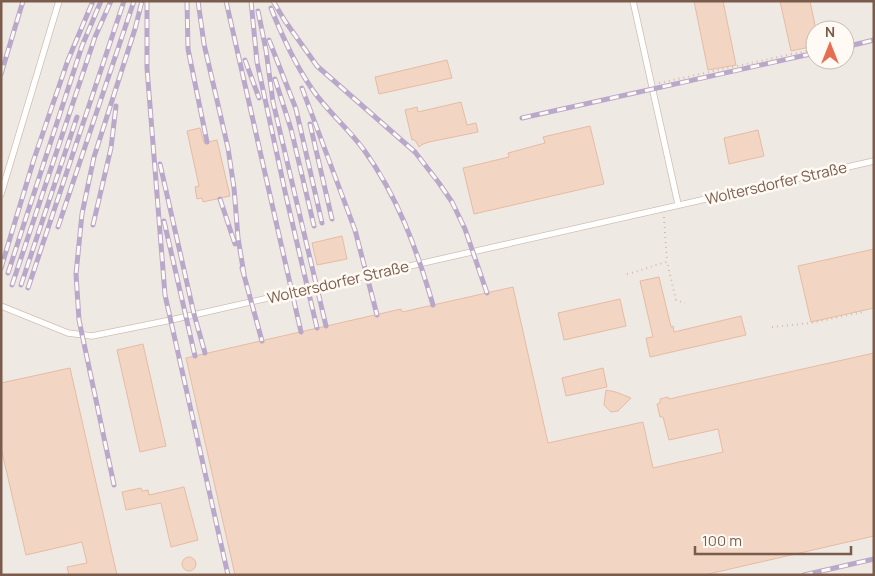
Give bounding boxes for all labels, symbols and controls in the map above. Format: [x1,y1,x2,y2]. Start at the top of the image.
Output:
north arrow [805,20,855,70]
text: N [825,22,835,41]
street label: Woltersdorfer Straße [703,156,849,210]
street label: Woltersdorfer Straße [265,255,411,309]
scale bar [695,524,851,556]
text: 100 m [702,530,742,551]

